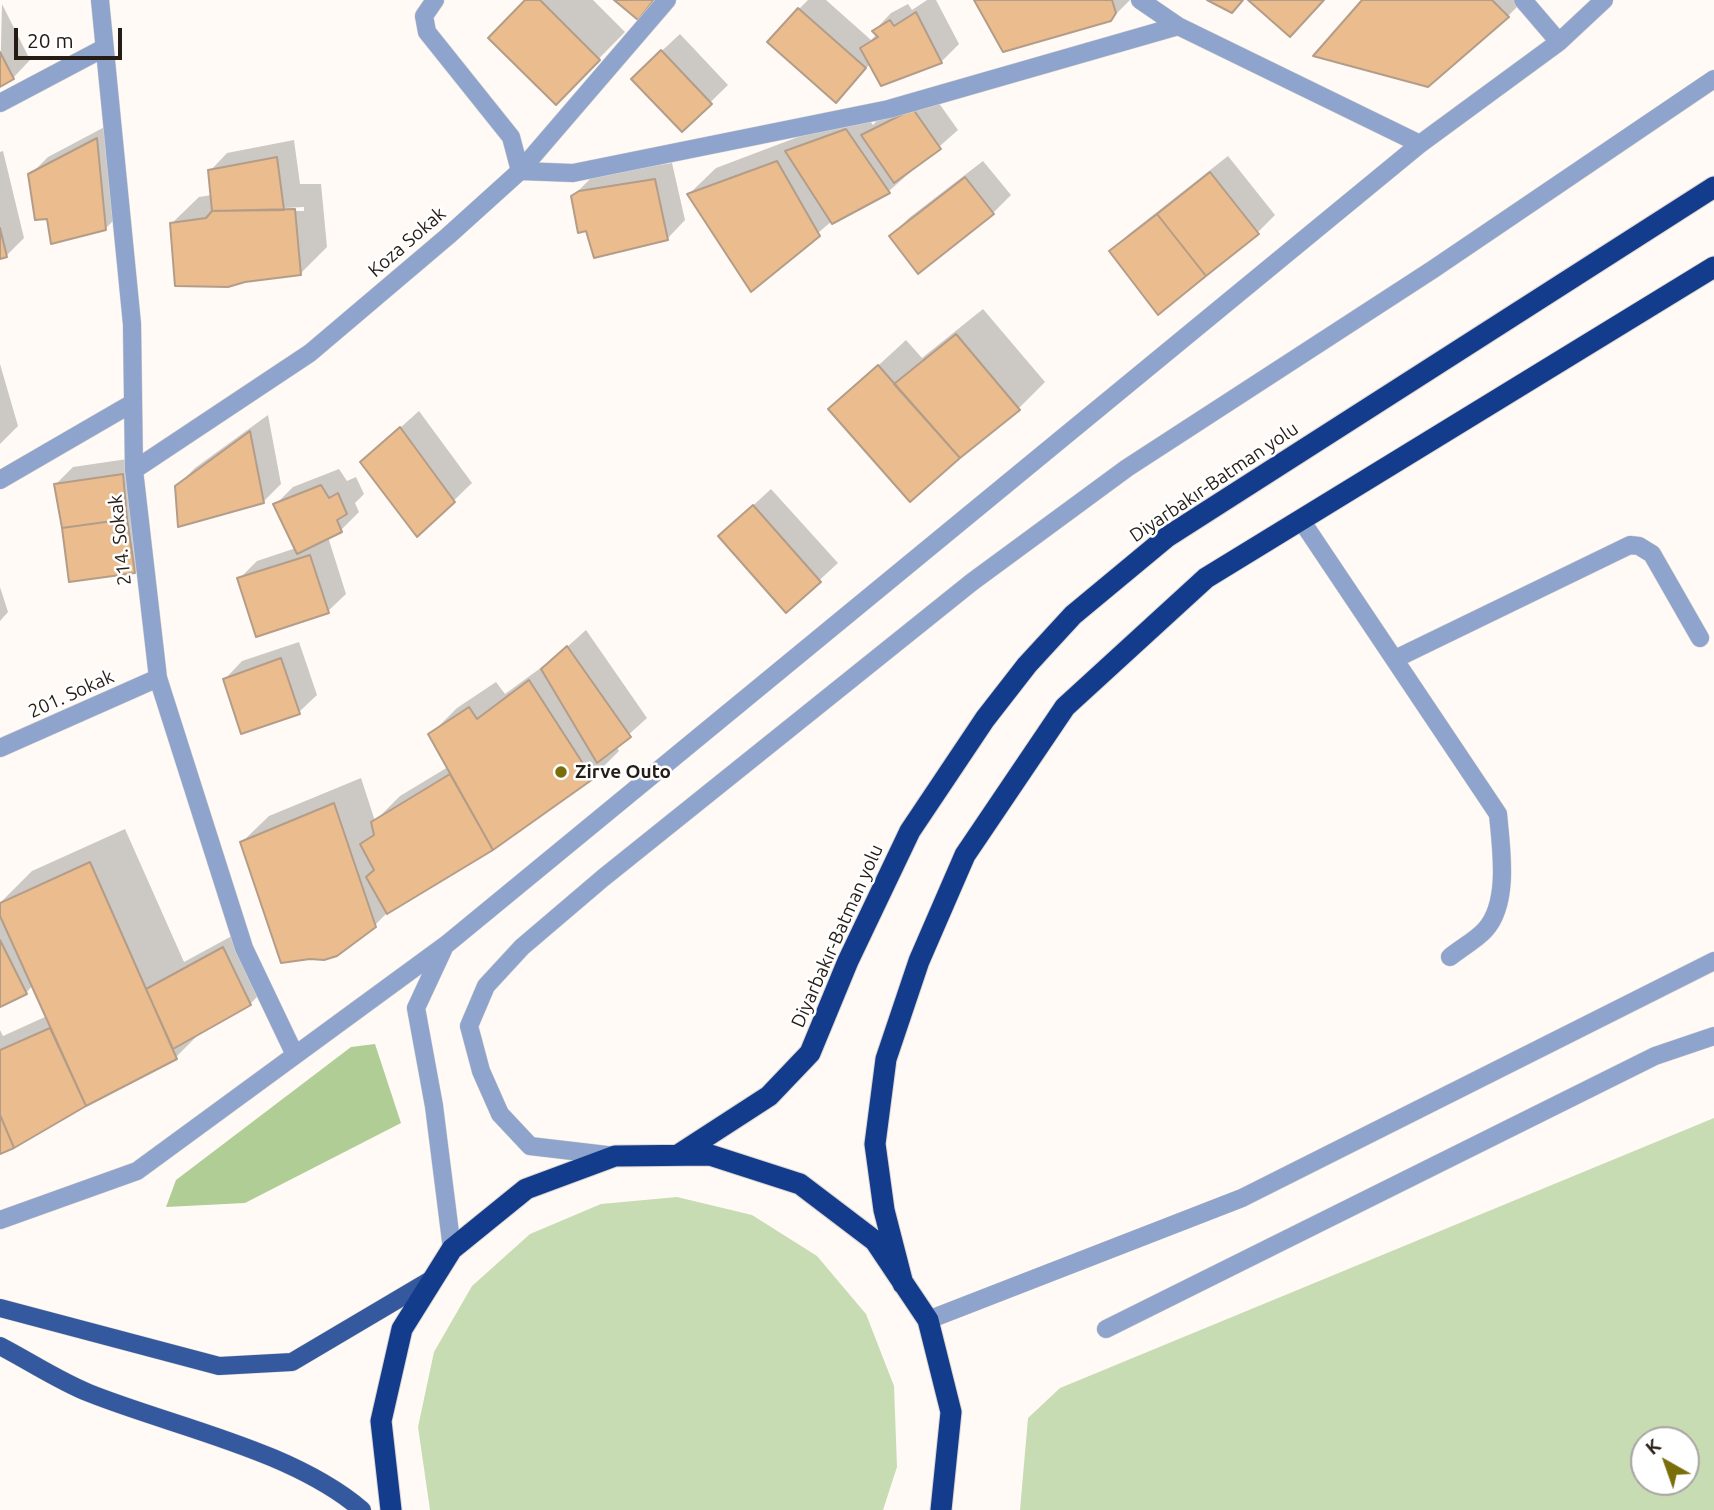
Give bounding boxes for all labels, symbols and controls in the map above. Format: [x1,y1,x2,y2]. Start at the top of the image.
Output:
scale bar [18,14,126,58]
text: 20 m [27,28,74,52]
street label: Koza Sokak [364,202,450,282]
street label: Diyarbakır-Batman yolu [1125,417,1303,547]
street label: 214. Sokak [104,493,136,587]
street label: 201. Sokak [25,665,117,723]
place label: Zirve Outo [575,761,671,783]
marker: Zirve Outo [553,764,569,780]
street label: Diyarbakır-Batman yolu [786,841,888,1031]
north arrow [1630,1426,1700,1496]
text: K [1641,1434,1665,1459]

